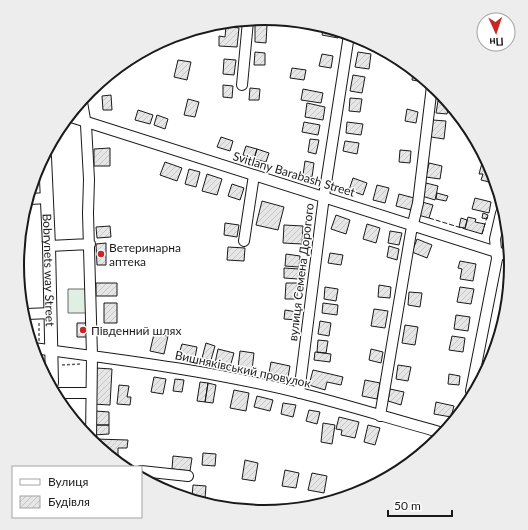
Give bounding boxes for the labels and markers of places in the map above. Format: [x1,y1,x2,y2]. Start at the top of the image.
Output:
place label: Ветеринарна аптека [109,240,181,269]
marker: Ветеринарна аптека [96,249,106,259]
place label: Південний шлях [91,323,181,338]
marker: Південний шлях [78,325,88,335]

